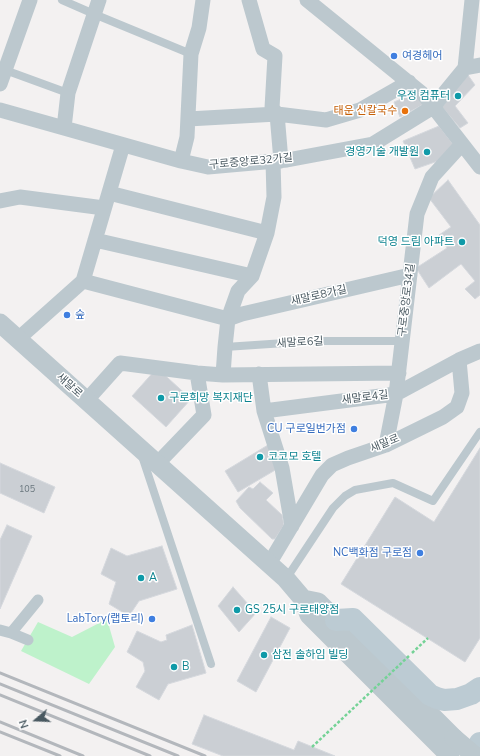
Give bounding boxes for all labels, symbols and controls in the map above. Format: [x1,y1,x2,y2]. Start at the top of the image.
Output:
place label: 여경헤어 [402,49,442,63]
marker: 여경헤어 [389,51,399,61]
place label: 우정 컴퓨터 [397,89,450,103]
marker: 우정 컴퓨터 [453,91,463,101]
place label: 태운 신칼국수 [333,104,397,118]
marker: 태운 신칼국수 [400,106,410,116]
place label: 경영기술 개발원 [345,145,419,159]
marker: 경영기술 개발원 [422,147,432,157]
street label: 구로중앙로32가길 [209,152,293,172]
place label: 덕영 드림 아파트 [378,235,454,249]
marker: 덕영 드림 아파트 [457,237,467,247]
street label: 구로중앙로34길 [396,263,418,337]
street label: 새말로8가길 [290,283,348,309]
place label: 숲 [75,308,85,322]
marker: 숲 [62,310,72,320]
street label: 새말로6길 [276,335,324,351]
street label: 새말로 [53,371,85,401]
street label: 새말로4길 [341,389,389,407]
place label: 구로희망 복지재단 [169,391,253,405]
marker: 구로희망 복지재단 [156,393,166,403]
place label: CU 구로일번가점 [267,422,346,436]
marker: CU 구로일번가점 [349,424,359,434]
street label: 새말로 [368,432,402,456]
place label: 코코모 호텔 [268,450,321,464]
marker: 코코모 호텔 [255,452,265,462]
house number: 105 [19,485,35,495]
place label: NC백화점 구로점 [333,546,412,560]
marker: NC백화점 구로점 [415,548,425,558]
place label: A [149,571,157,585]
marker: A [136,573,146,583]
place label: GS 25시 구로태양점 [245,603,339,617]
marker: GS 25시 구로태양점 [232,605,242,615]
place label: LabTory(랩토리) [67,612,144,626]
marker: LabTory(랩토리) [147,614,157,624]
place label: 삼전 솔하임 빌딩 [272,648,348,662]
marker: 삼전 솔하임 빌딩 [259,650,269,660]
place label: B [182,660,189,674]
marker: B [169,662,179,672]
north arrow [16,700,56,740]
text: N [16,718,33,730]

